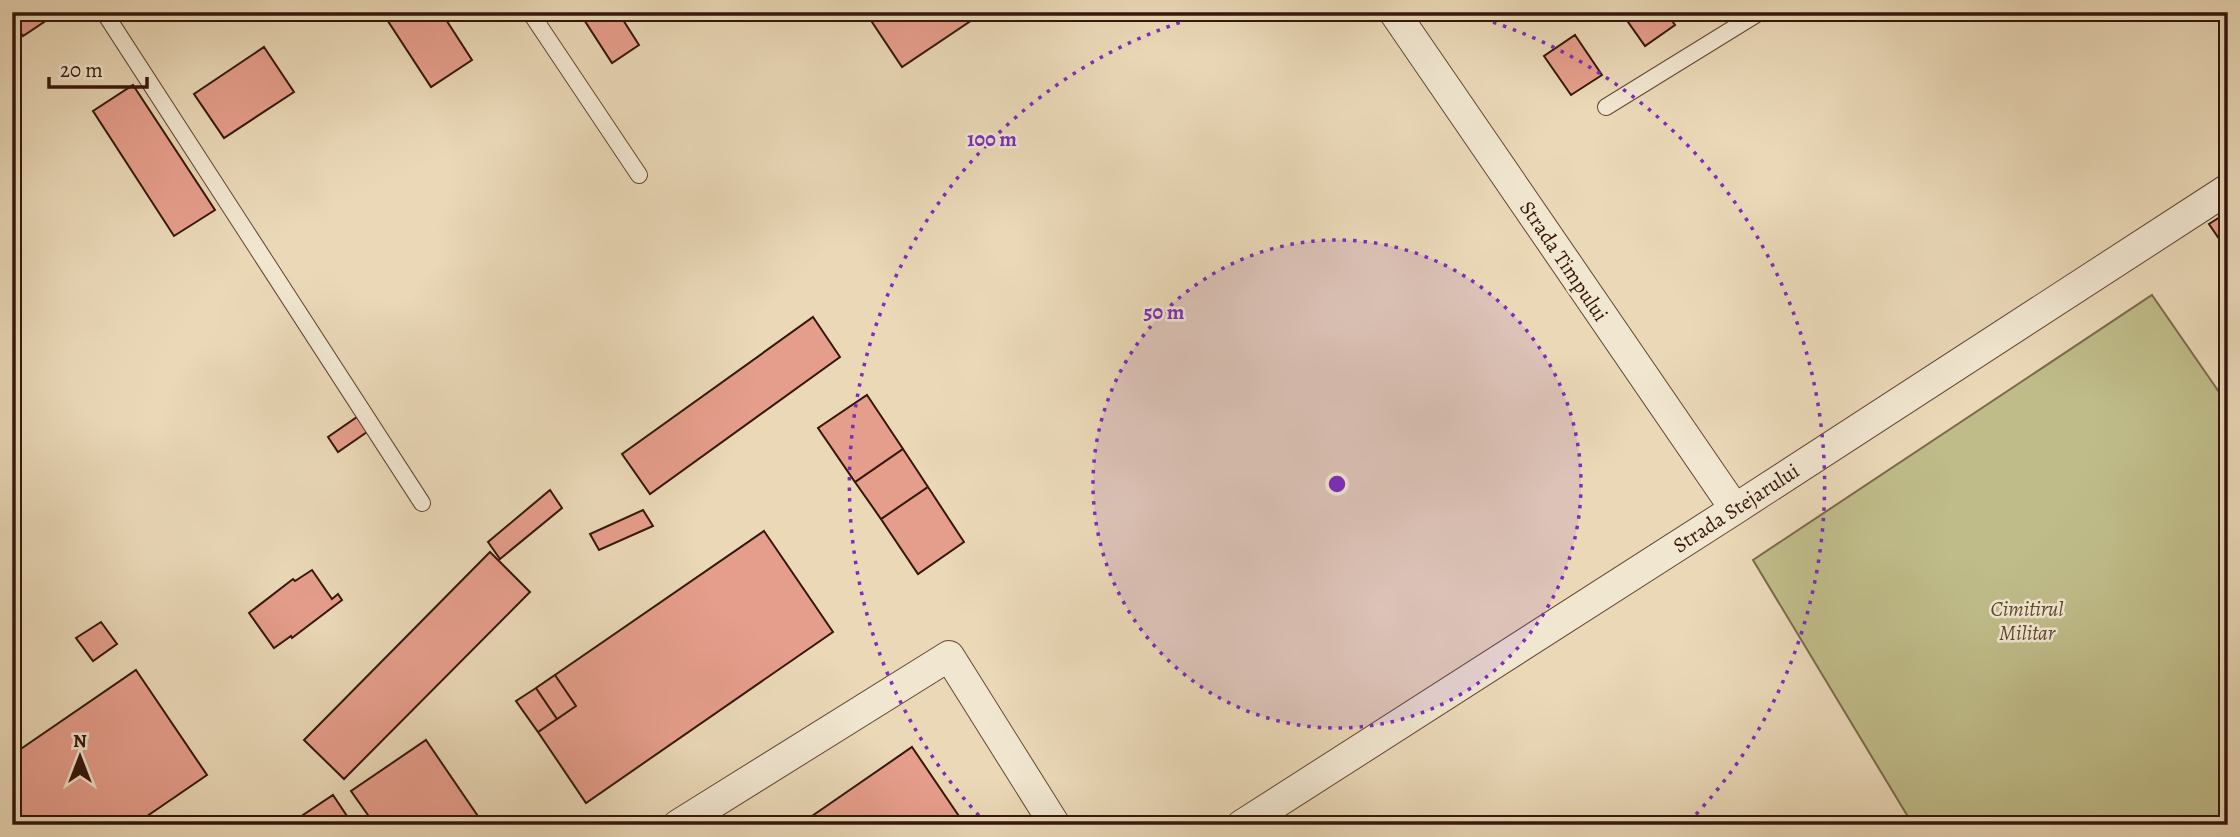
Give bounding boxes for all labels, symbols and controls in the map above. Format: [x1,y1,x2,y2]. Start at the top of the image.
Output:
scale bar [49,46,147,90]
text: 20 m [60,56,103,84]
text: 100 m [967,125,1017,153]
street label: Strada Timpului [1513,195,1615,327]
text: 50 m [1144,298,1185,326]
street label: Strada Stejarului [1667,457,1805,559]
centre of rings [1325,472,1349,496]
park label: Cimitirul Militar [1990,595,2064,647]
north arrow [46,722,116,792]
text: N [73,728,87,754]

